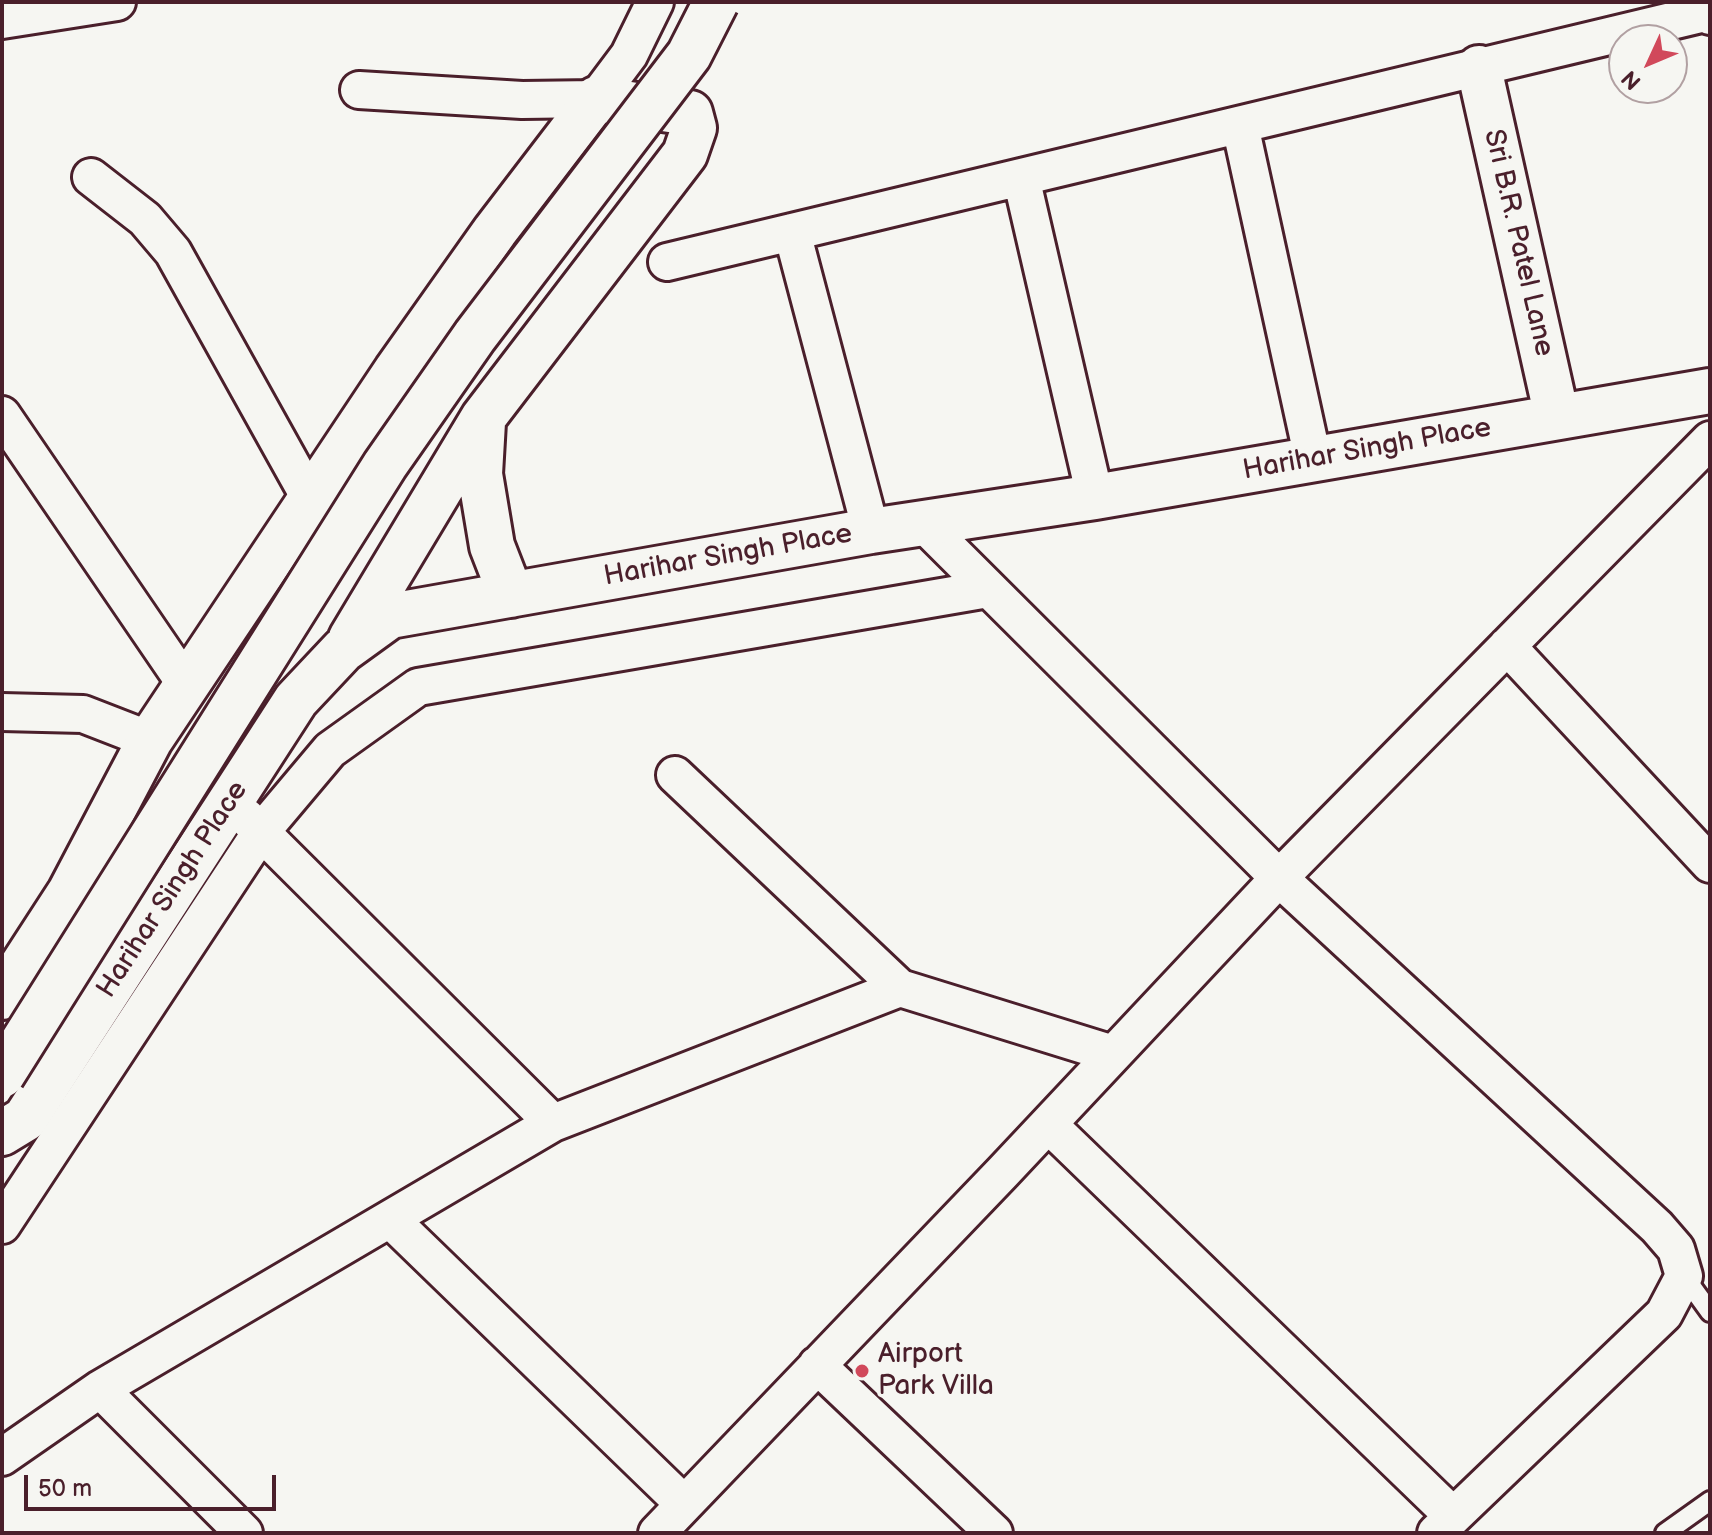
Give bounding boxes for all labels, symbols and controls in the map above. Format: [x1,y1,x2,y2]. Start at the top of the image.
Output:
north arrow [1608,24,1688,104]
text: N [1616,64,1647,95]
street label: Sri B.R. Patel Lane [1476,126,1560,360]
street label: Harihar Singh Place [1240,412,1494,488]
street label: Harihar Singh Place [601,518,855,594]
street label: Harihar Singh Place [90,775,256,1005]
place label: Airport Park Villa [878,1338,994,1404]
marker: Airport Park Villa [853,1362,871,1380]
scale bar [28,1459,280,1509]
text: 50 m [38,1474,92,1503]

